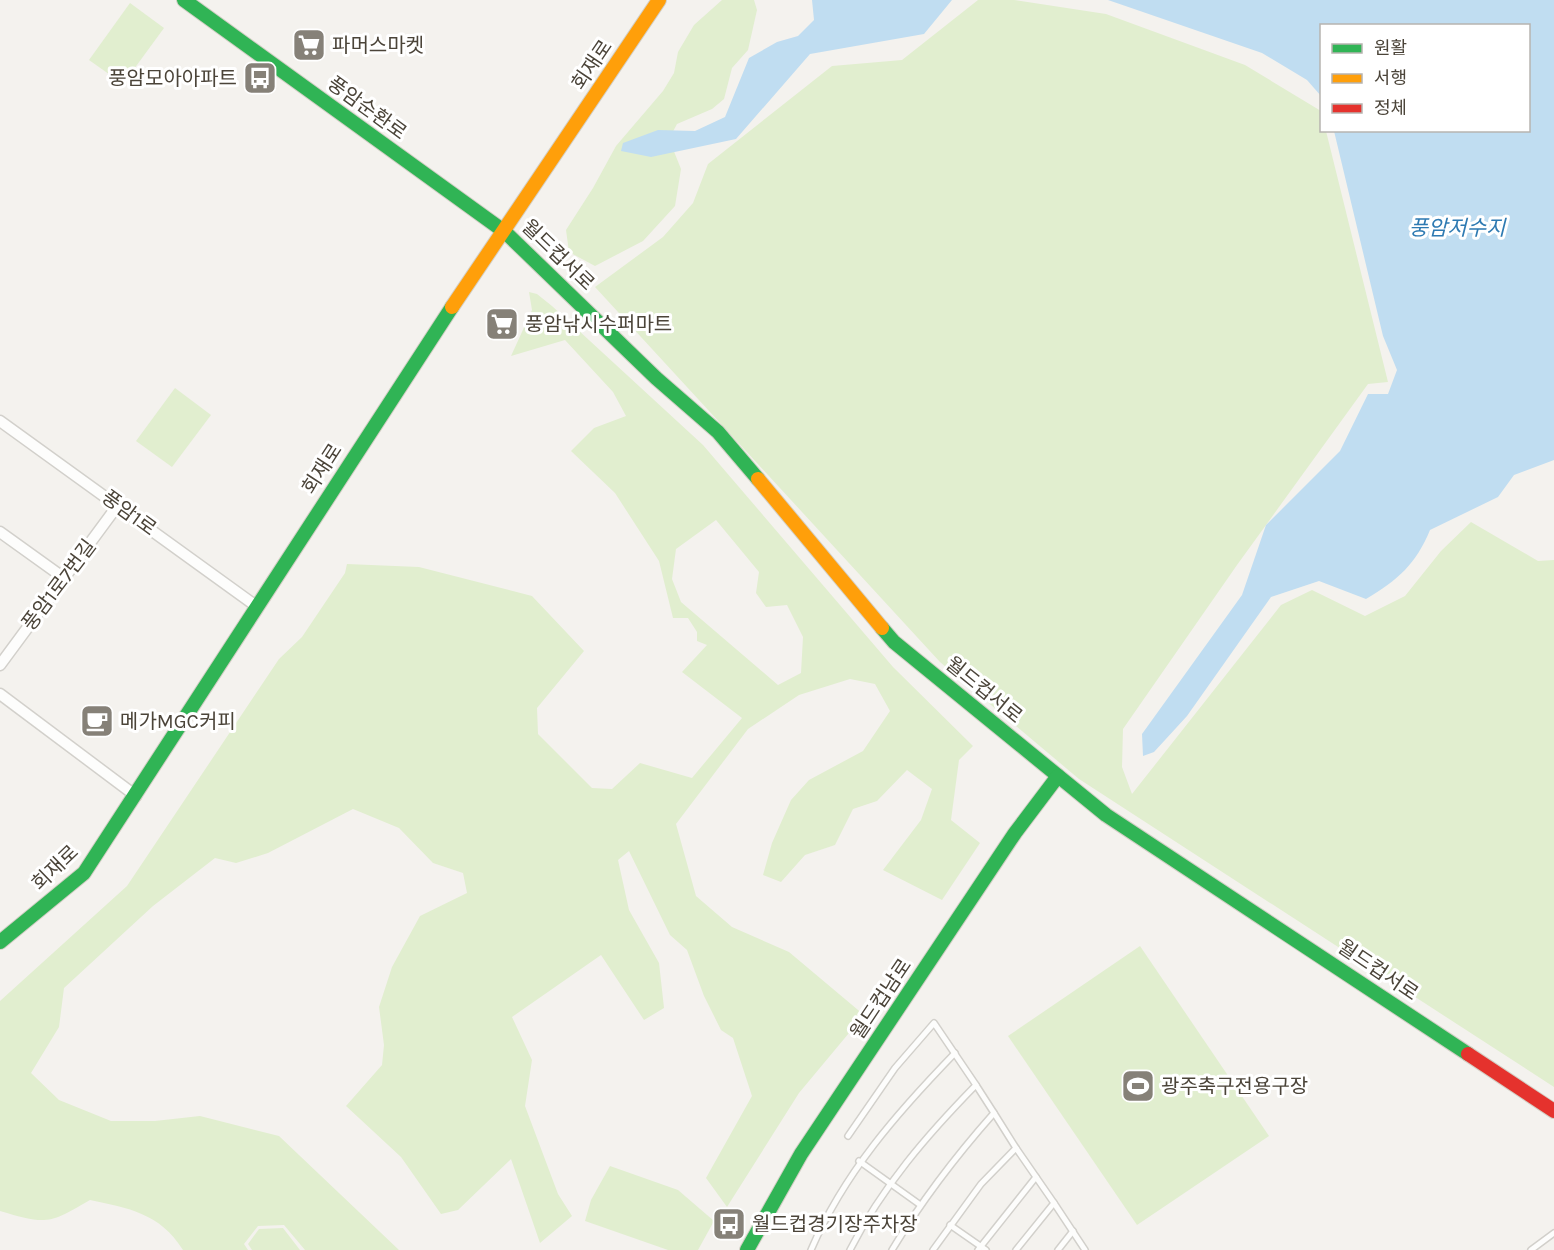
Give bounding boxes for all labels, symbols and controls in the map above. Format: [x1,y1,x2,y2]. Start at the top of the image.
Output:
legend [1320,24,1530,132]
supermarket icon: 파머스마켓 [291,27,327,63]
place label: 파머스마켓 [332,34,424,57]
street label: 회재로 [567,36,617,94]
text: 원활 [1374,37,1407,59]
bus stop icon: 풍암모아아파트 [242,60,278,96]
place label: 풍암모아아파트 [108,67,237,90]
text: 서행 [1374,67,1407,89]
street label: 풍암순환로 [323,72,411,144]
text: 정체 [1374,97,1407,119]
street label: 월드컵서로 [517,215,599,295]
water label: 풍암저수지 [1409,216,1507,240]
supermarket icon: 풍암낚시수퍼마트 [484,306,520,342]
place label: 풍암낚시수퍼마트 [525,313,672,336]
street label: 회재로 [297,440,347,498]
street label: 풍암1로 [97,486,161,540]
street label: 풍암1로7번길 [17,535,101,635]
street label: 월드컵서로 [941,652,1027,728]
cafe icon: 메가MGC커피 [79,703,115,739]
place label: 메가MGC커피 [120,710,236,733]
street label: 회재로 [27,841,83,895]
street label: 월드컵서로 [1333,935,1423,1005]
street label: 월드컵남로 [846,954,916,1044]
sports icon: 광주축구전용구장 [1120,1068,1156,1104]
place label: 광주축구전용구장 [1161,1075,1308,1098]
bus stop icon: 월드컵경기장주차장 [711,1206,747,1242]
place label: 월드컵경기장주차장 [752,1213,918,1236]

